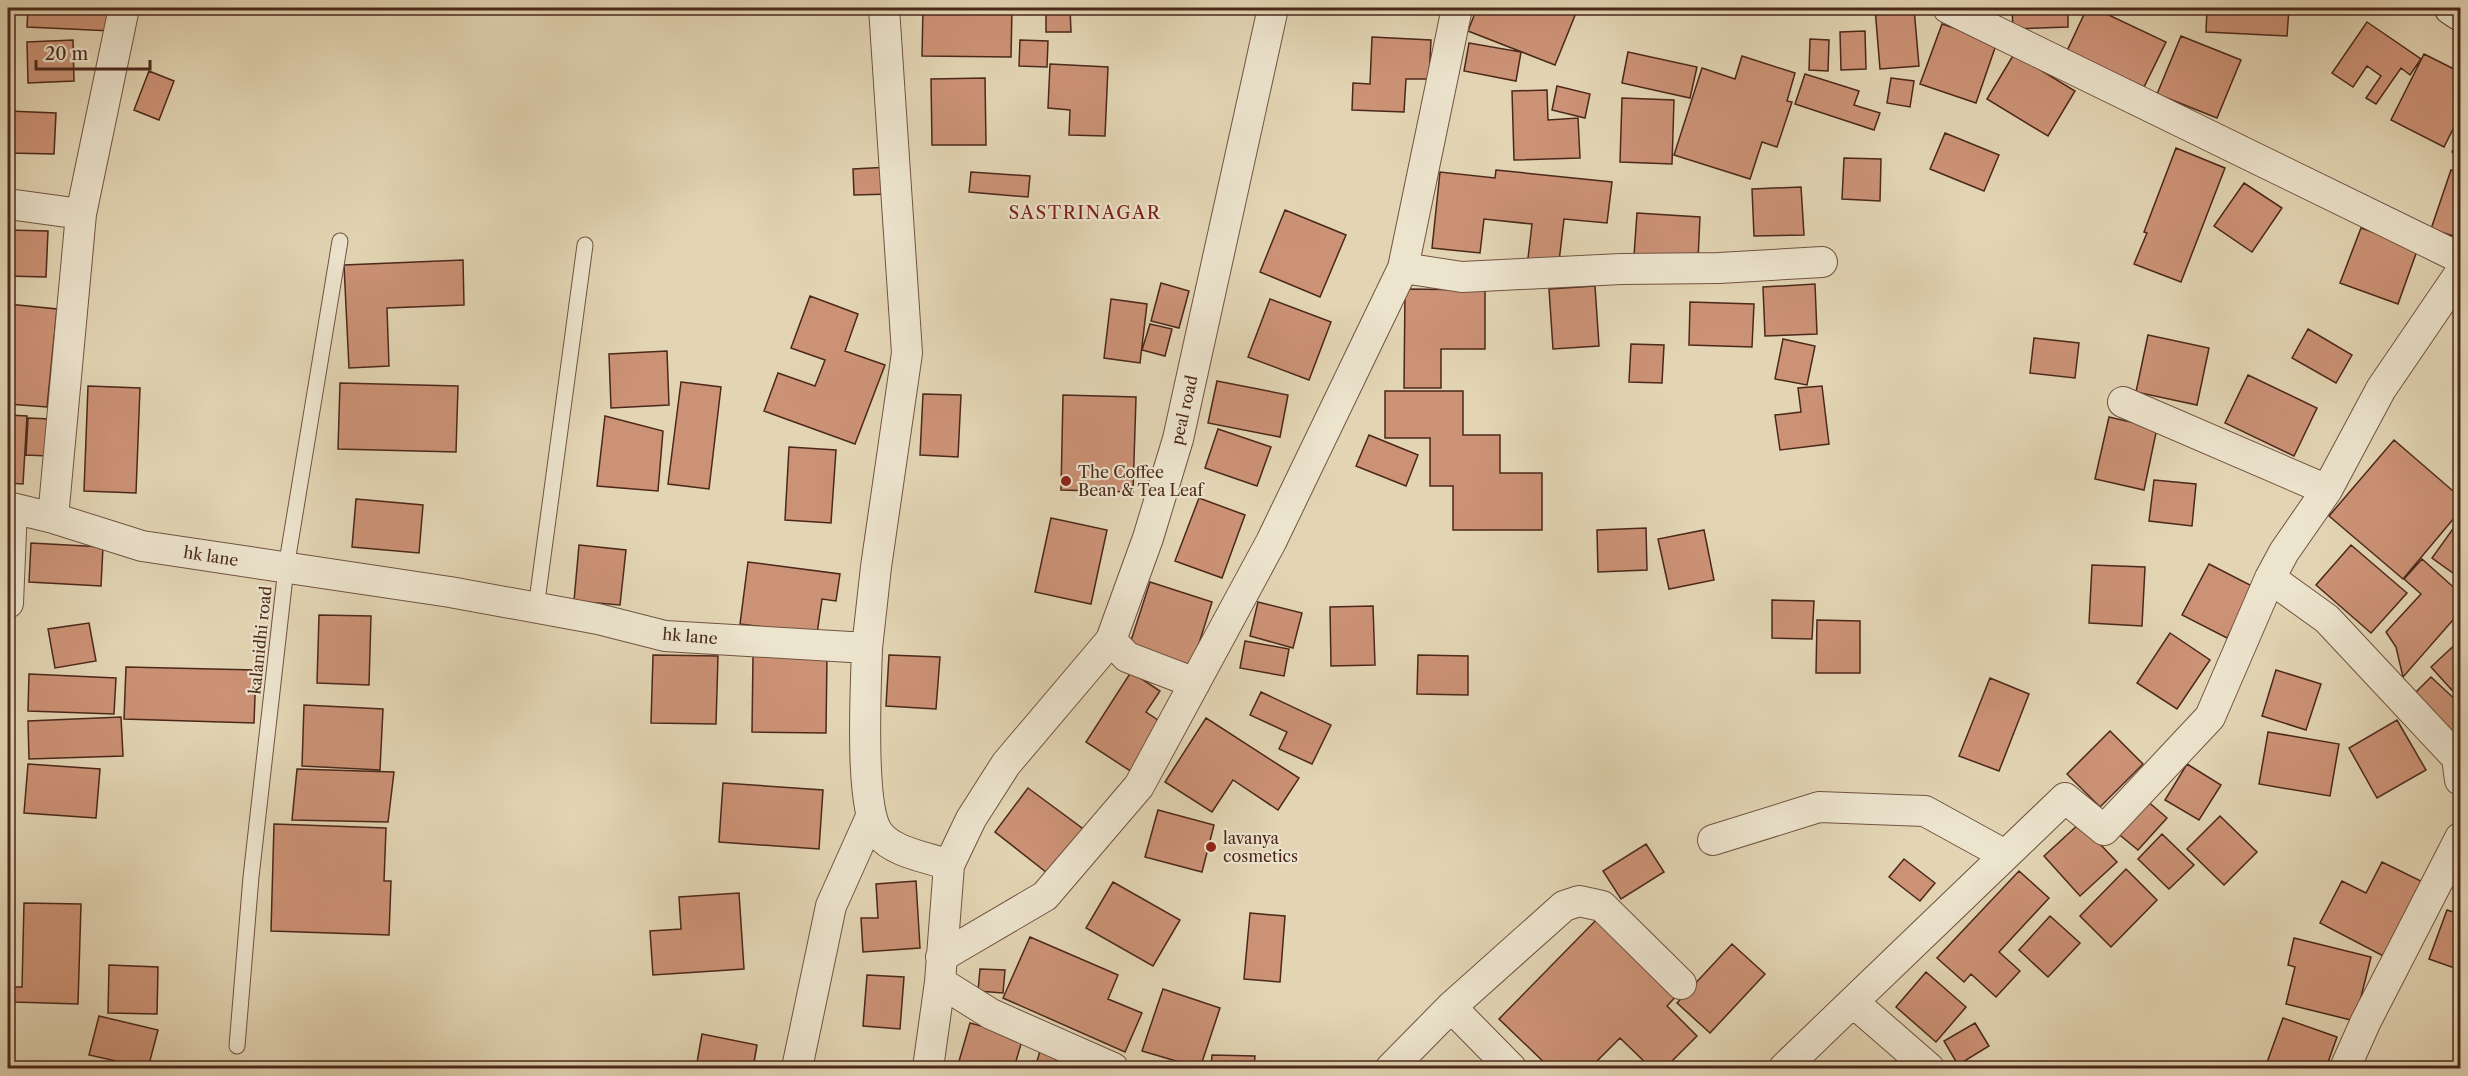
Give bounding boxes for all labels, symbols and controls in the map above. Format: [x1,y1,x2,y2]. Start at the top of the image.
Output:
scale bar [36,33,150,71]
text: 20 m [45,43,89,65]
district label: SASTRINAGAR [1009,202,1161,224]
street label: peal road [1166,373,1202,447]
place label: The Coffee Bean & Tea Leaf [1078,462,1205,500]
marker: The Coffee Bean & Tea Leaf [1059,474,1073,488]
street label: hk lane [182,542,240,570]
street label: kalanidhi road [244,585,276,695]
street label: hk lane [662,624,718,648]
place label: lavanya cosmetics [1223,828,1298,866]
marker: lavanya cosmetics [1204,840,1218,854]

